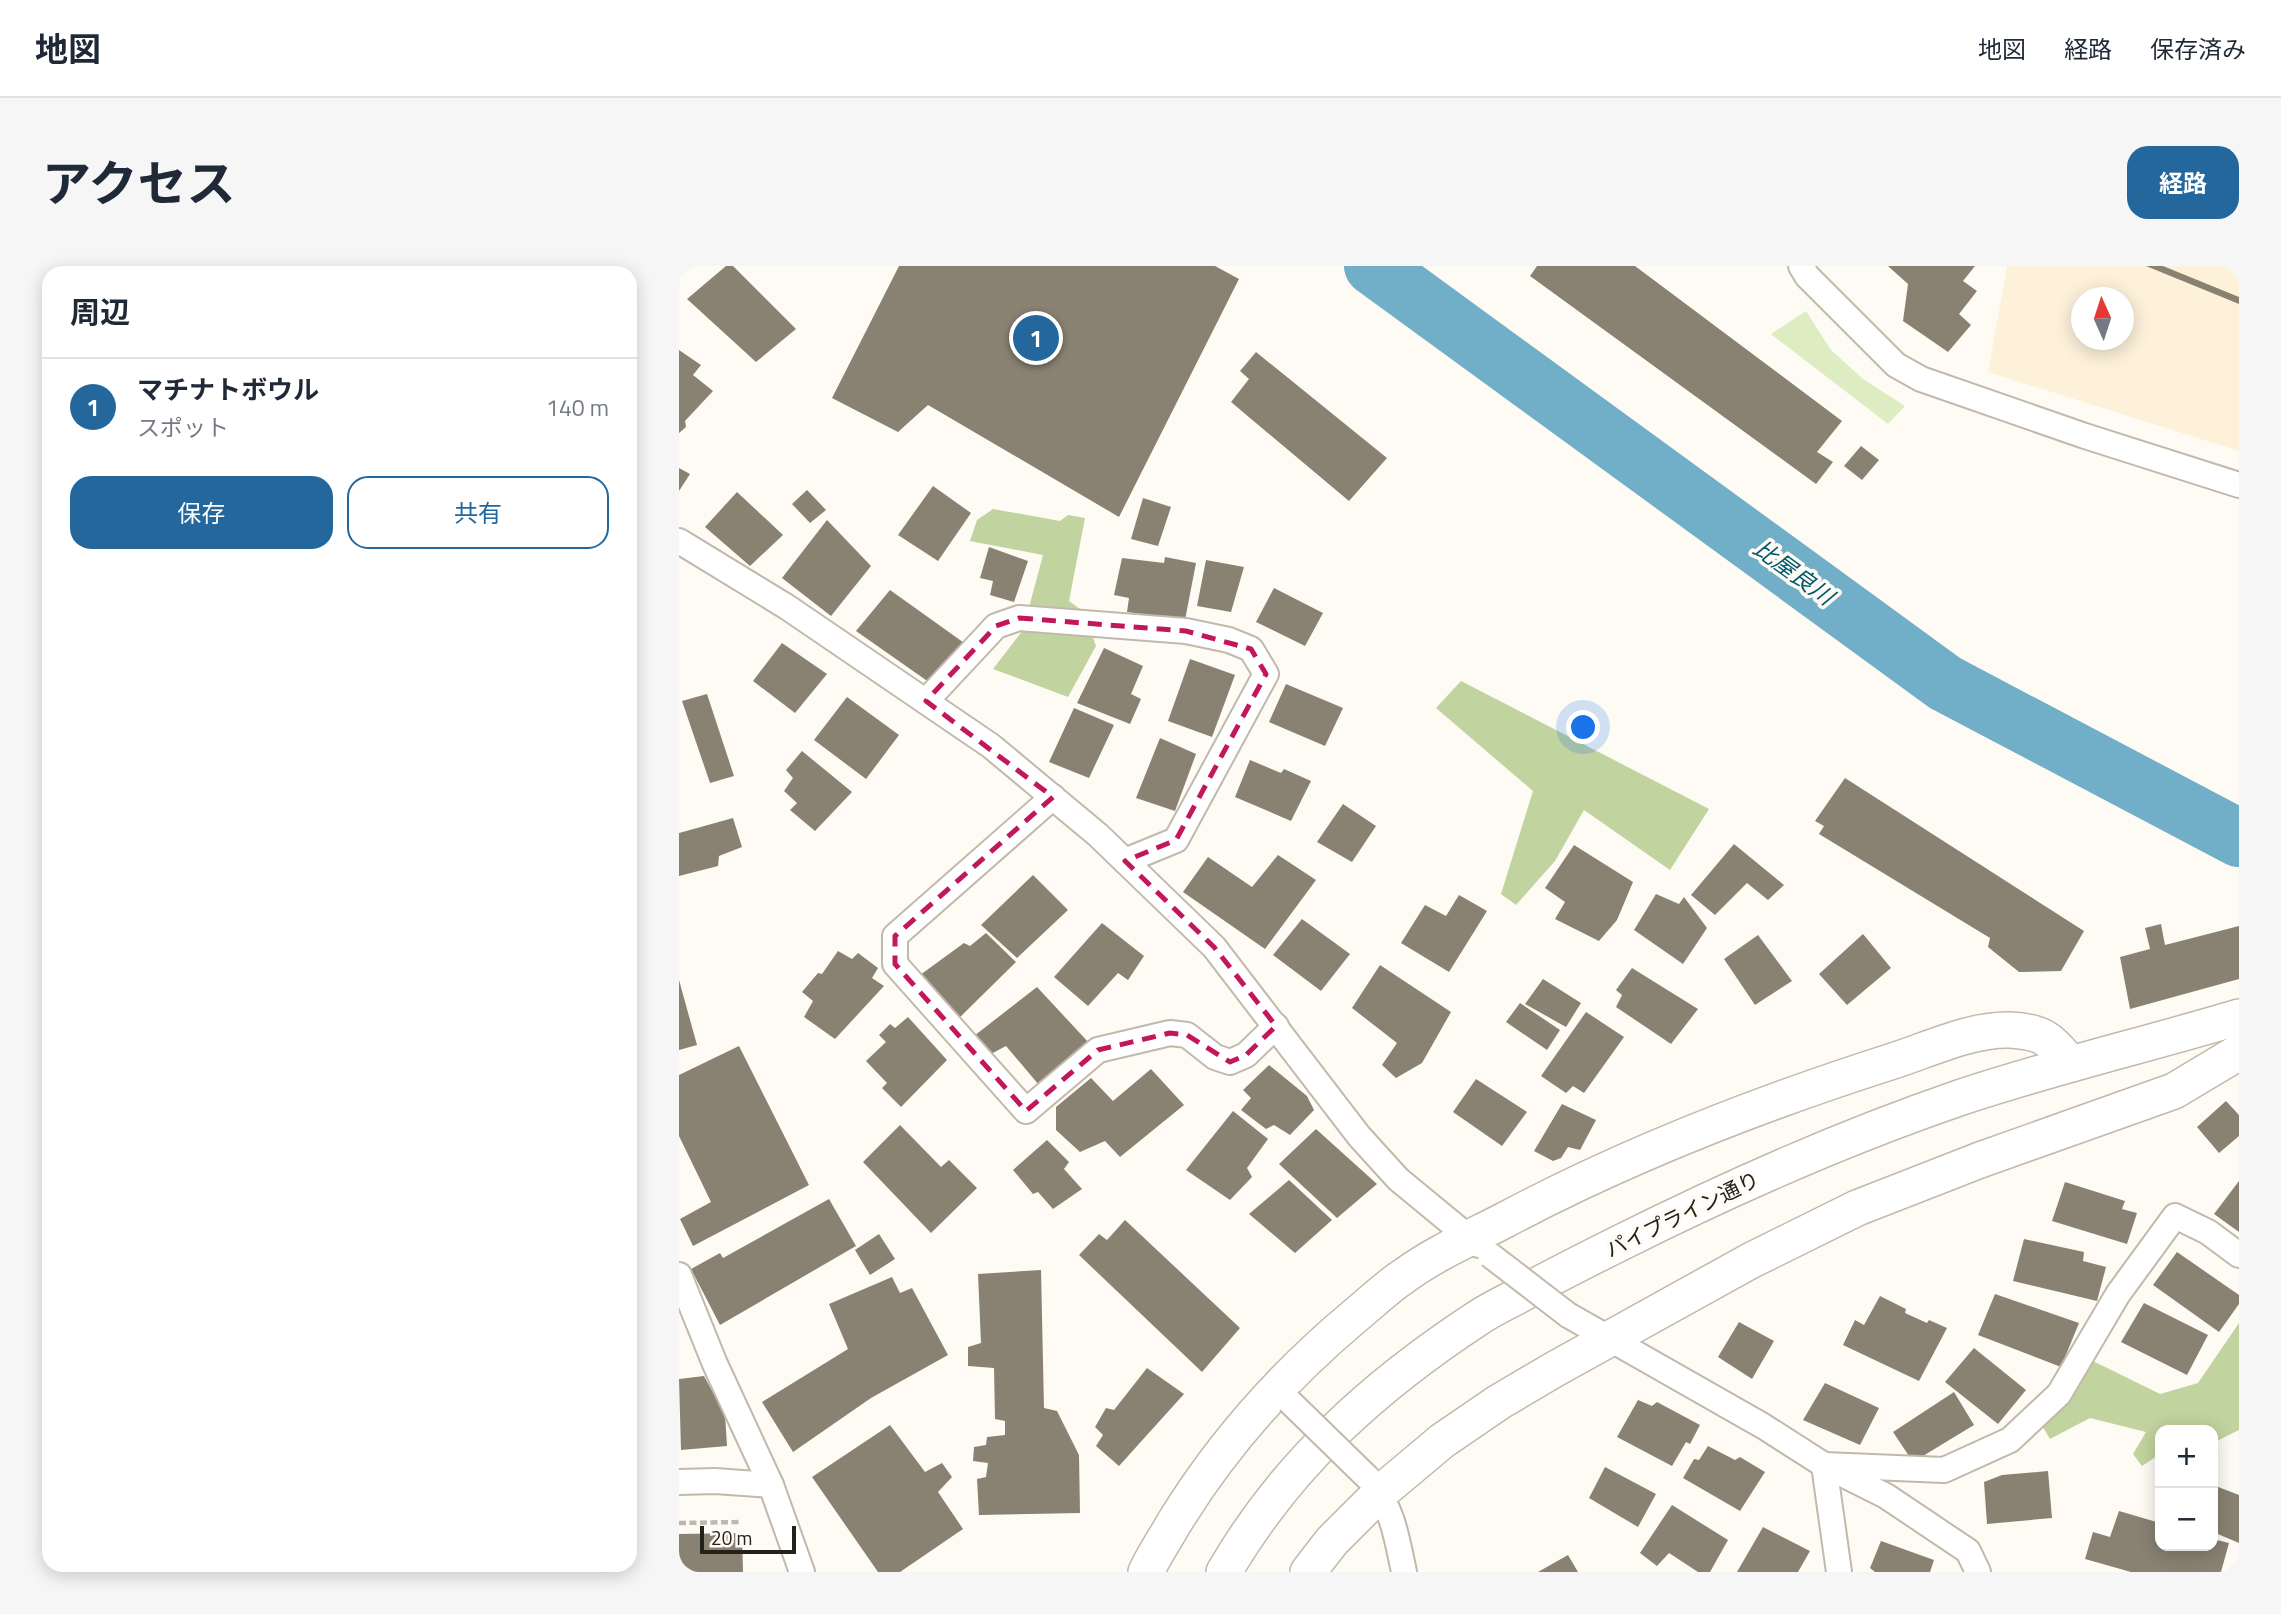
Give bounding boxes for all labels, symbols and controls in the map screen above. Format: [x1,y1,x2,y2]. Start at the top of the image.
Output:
text: 地図 [35,24,101,74]
text: 地図 [1978,31,2026,67]
text: 経路 [2064,31,2112,67]
text: 保存済み [2150,31,2246,67]
text: アクセス [42,145,236,220]
button: 経路 [2127,146,2239,219]
north arrow [2071,287,2134,350]
text: 周辺 [70,289,130,335]
pin: 1 [1013,312,1059,364]
text: マチナトボウル [137,370,319,409]
text: 1 [87,390,99,425]
text: 140 m [546,390,609,425]
text: スポット [137,410,229,445]
button: 保存 [70,476,333,549]
button: 共有 [347,476,609,549]
water label: 比屋良川 [1746,531,1844,615]
your location [1566,710,1600,744]
street label: パイプライン通り [1599,1163,1765,1265]
map controls [2155,1425,2218,1551]
button: + [2155,1425,2218,1488]
button: − [2155,1488,2218,1551]
scale bar [700,1523,796,1555]
text: 20 m [711,1523,752,1552]

